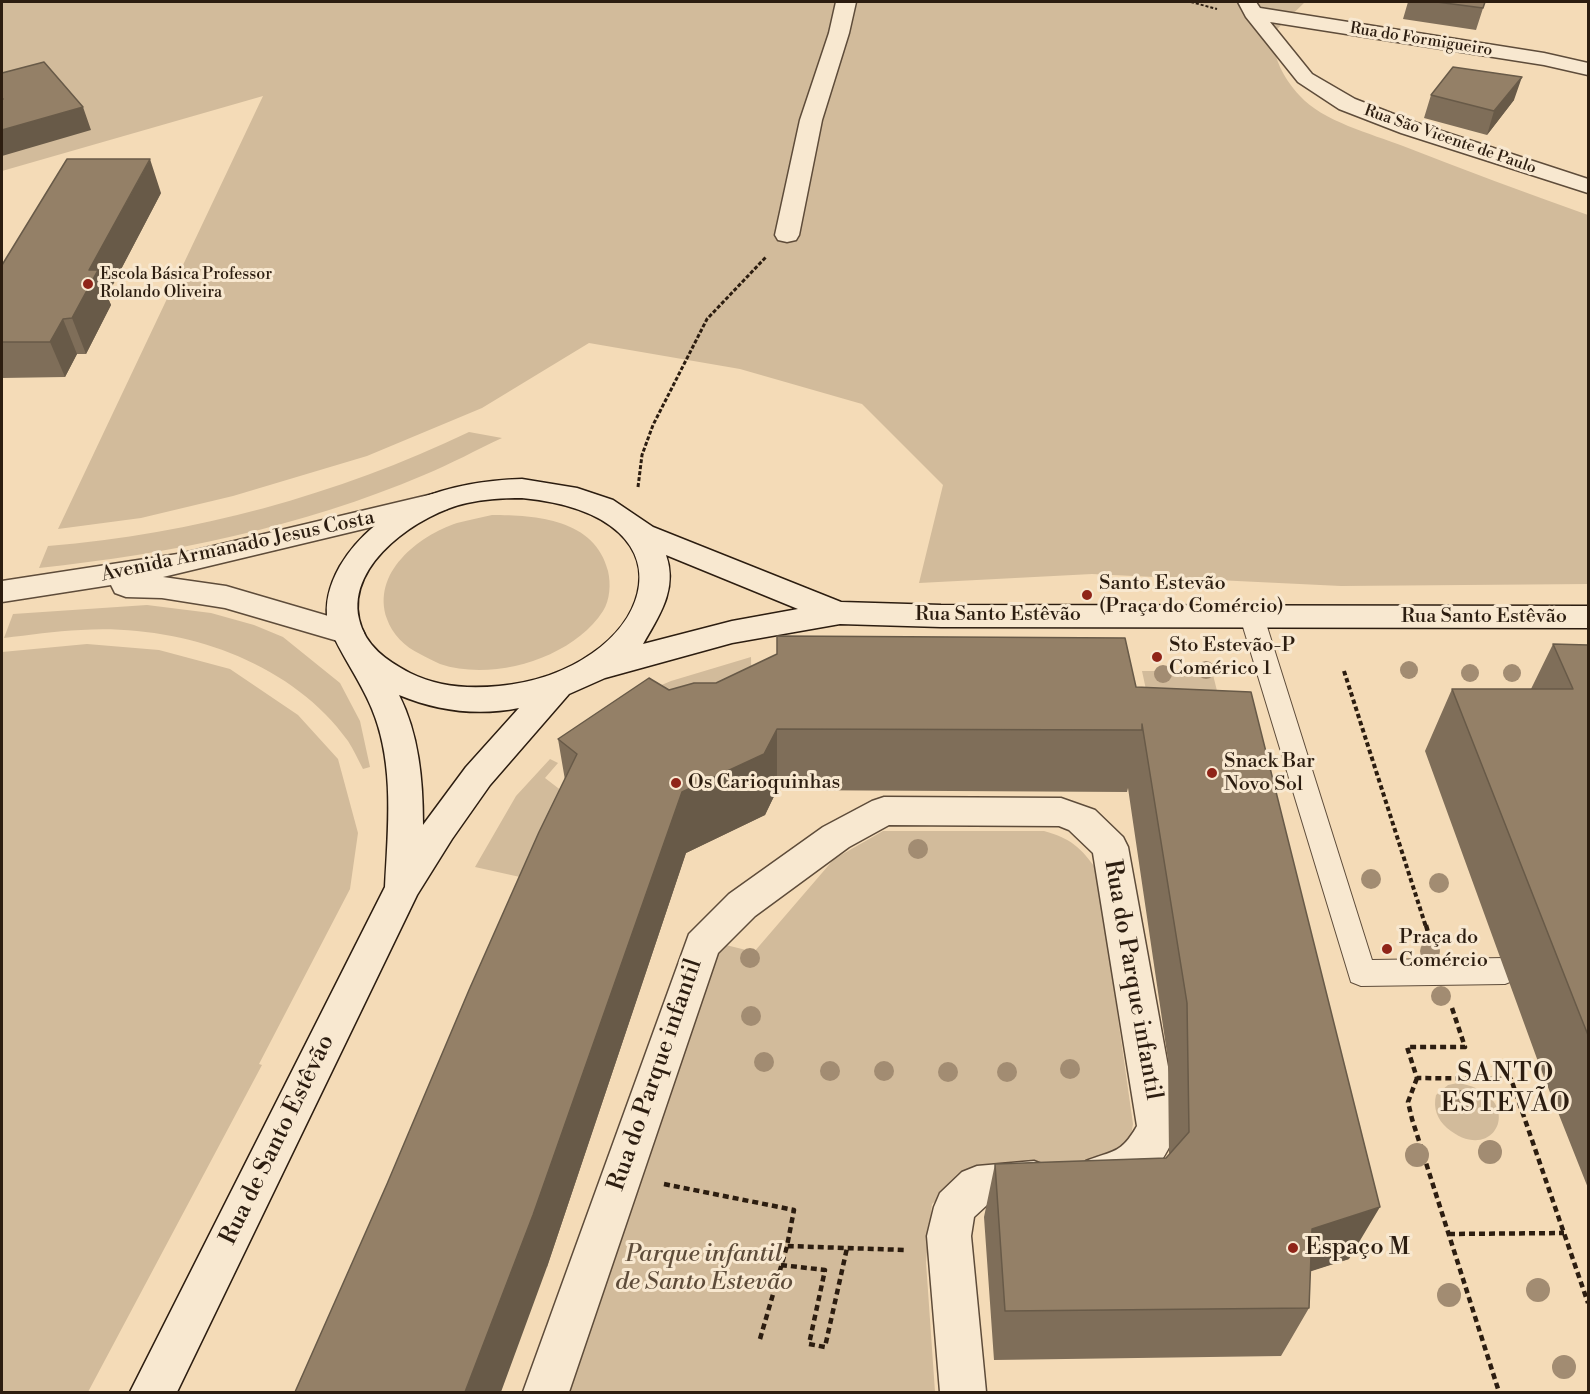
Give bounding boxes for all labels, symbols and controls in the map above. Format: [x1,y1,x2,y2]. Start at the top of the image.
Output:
street label: Rua do Formigueiro [1348,19,1494,61]
street label: Rua São Vicente de Paulo [1361,101,1539,179]
place label: Escola Básica Professor Rolando Oliveira [100,265,272,303]
marker: Escola Básica Professor Rolando Oliveira [81,277,95,291]
street label: Avenida Armanado Jesus Costa [99,506,377,588]
place label: Santo Estevão (Praça do Comércio) [1099,572,1284,619]
marker: Santo Estevão (Praça do Comércio) [1080,588,1094,602]
street label: Rua Santo Estêvão [915,603,1081,627]
street label: Rua Santo Estêvão [1401,605,1567,629]
place label: Sto Estevão-P Comérico 1 [1169,634,1295,681]
marker: Sto Estevão-P Comérico 1 [1150,650,1164,664]
place label: Snack Bar Novo Sol [1224,750,1315,797]
marker: Snack Bar Novo Sol [1205,766,1219,780]
place label: Os Carioquinhas [688,771,840,795]
marker: Os Carioquinhas [669,776,683,790]
street label: Rua do Parque infantil [1097,858,1167,1102]
place label: Praça do Comércio [1399,926,1488,973]
marker: Praça do Comércio [1380,942,1394,956]
street label: Rua do Parque infantil [603,955,709,1195]
street label: Rua de Santo Estêvão [215,1030,341,1250]
district label: SANTO ESTEVÃO [1441,1059,1571,1120]
place label: Espaço M [1305,1234,1410,1262]
park label: Parque infantil de Santo Estevão [615,1241,793,1297]
marker: Espaço M [1286,1241,1300,1255]

